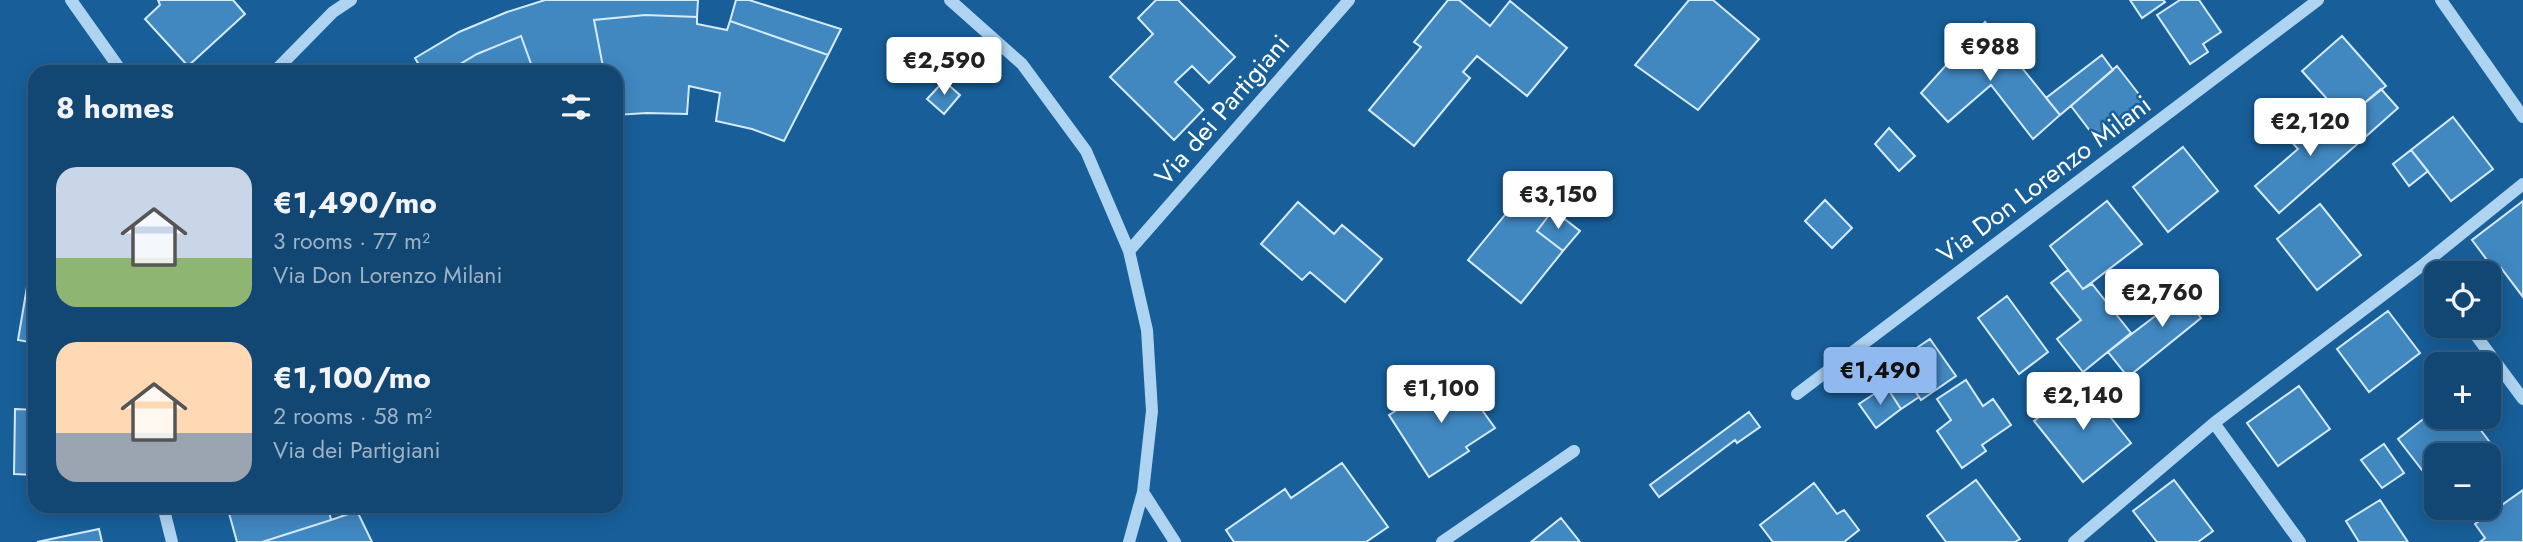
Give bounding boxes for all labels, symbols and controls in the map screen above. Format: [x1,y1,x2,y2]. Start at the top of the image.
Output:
pin: €988 [1949,24,2031,83]
street label: Via dei Partigiani [1146,26,1298,194]
text: €988 [1960,29,2020,63]
pin: €2,590 [887,38,1001,97]
text: €2,590 [902,43,986,77]
text: 8 homes [56,86,174,129]
street label: Via Don Lorenzo Milani [1929,86,2159,272]
icon: filters [557,88,595,126]
pin: €2,120 [2253,99,2367,158]
text: €2,120 [2270,104,2350,138]
pin: €3,150 [1501,172,1615,231]
text: €3,150 [1519,177,1597,211]
text: €1,490/mo [273,181,437,224]
icon: home [112,195,196,279]
text: 3 rooms · 77 m² [273,224,430,258]
text: Via Don Lorenzo Milani [273,258,502,292]
map controls [2424,261,2501,520]
button: locate [2424,261,2501,338]
pin: €2,760 [2105,270,2219,329]
text: €2,760 [2121,275,2203,309]
pin: €1,490 [1823,348,1937,407]
button: + [2424,352,2501,429]
text: €1,490 [1840,353,1920,387]
text: €1,100/mo [273,356,431,399]
pin: €1,100 [1384,366,1498,425]
icon: home [112,370,196,454]
text: €1,100 [1403,371,1479,405]
pin: €2,140 [2026,372,2140,432]
text: €2,140 [2043,378,2123,412]
text: 2 rooms · 58 m² [273,399,432,433]
text: Via dei Partigiani [273,433,441,467]
button: − [2424,443,2501,520]

